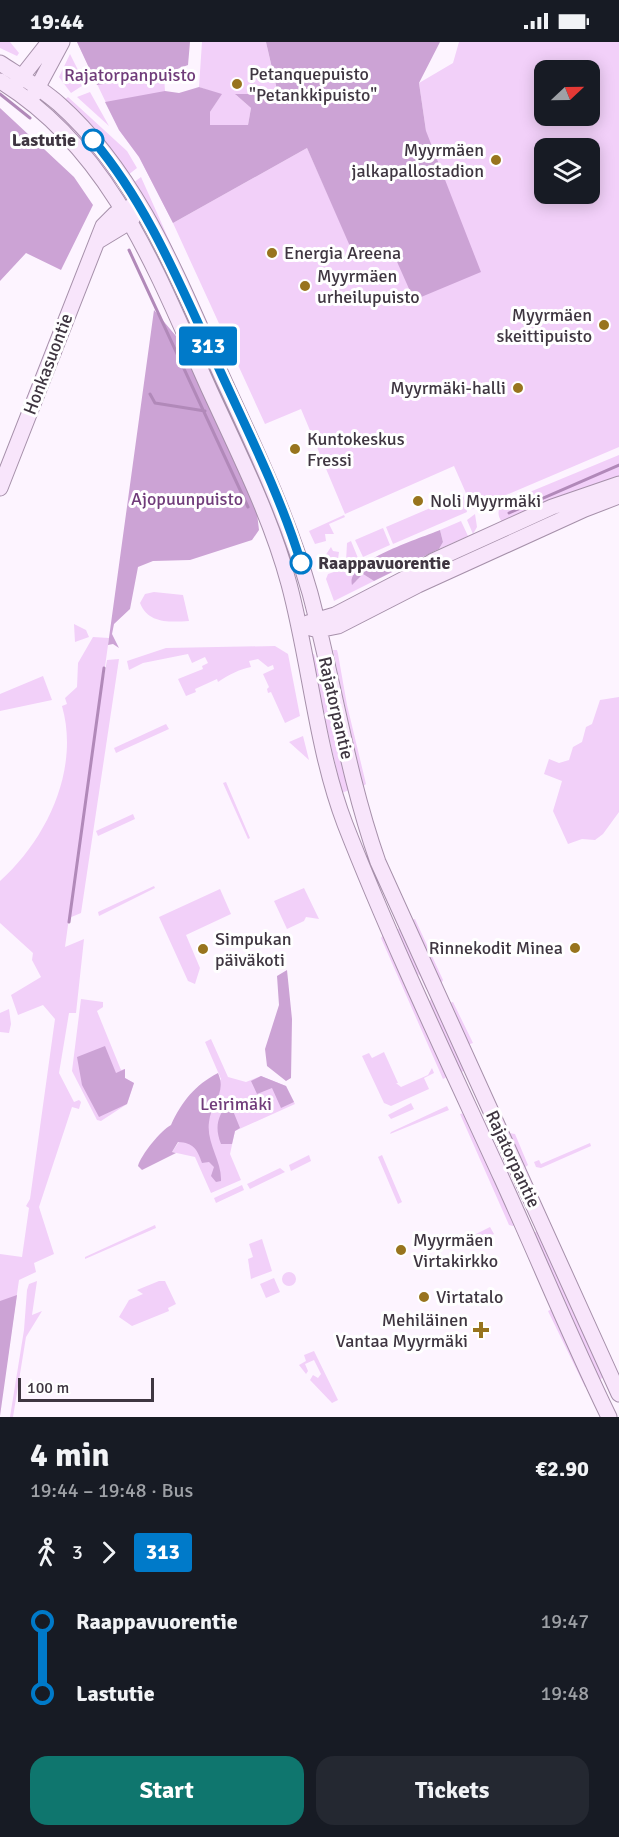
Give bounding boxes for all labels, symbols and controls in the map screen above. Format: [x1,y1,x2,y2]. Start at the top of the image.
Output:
text: 19:44 [30,8,84,35]
north arrow [534,60,600,126]
map controls [534,60,600,204]
place label: Petanquepuisto "Petankkipuisto" [249,63,377,106]
park label: Rajatorpanpuisto [64,64,196,86]
marker: Petanquepuisto "Petankkipuisto" [230,77,244,91]
place label: Lastutie [12,129,76,151]
marker: Lastutie [82,129,104,151]
button: layers [534,138,600,204]
place label: Myyrmäen jalkapallostadion [351,139,484,182]
marker: Myyrmäen jalkapallostadion [489,153,503,167]
place label: Energia Areena [284,242,401,264]
marker: Energia Areena [265,246,279,260]
place label: Myyrmäen urheilupuisto [317,265,420,308]
marker: Myyrmäen urheilupuisto [298,279,312,293]
place label: Myyrmäen skeittipuisto [496,304,592,347]
street label: Honkasuontie [19,310,77,418]
marker: Myyrmäen skeittipuisto [597,318,611,332]
line badge: 313 [174,326,242,366]
text: 313 [191,333,225,359]
place label: Myyrmäki-halli [390,377,506,399]
marker: Myyrmäki-halli [511,381,525,395]
place label: Kuntokeskus Fressi [307,428,405,471]
marker: Kuntokeskus Fressi [288,442,302,456]
park label: Ajopuunpuisto [131,488,243,510]
place label: Noli Myyrmäki [430,490,541,512]
marker: Noli Myyrmäki [411,494,425,508]
marker: Raappavuorentie [290,552,312,574]
place label: Raappavuorentie [318,552,450,574]
street label: Rajatorpantie [314,655,358,761]
place label: Simpukan päiväkoti [215,928,292,971]
place label: Rinnekodit Minea [429,937,563,959]
marker: Rinnekodit Minea [568,941,582,955]
marker: Simpukan päiväkoti [196,942,210,956]
park label: Leirimäki [200,1093,272,1115]
street label: Rajatorpantie [481,1107,545,1211]
place label: Myyrmäen Virtakirkko [413,1229,498,1272]
marker: Myyrmäen Virtakirkko [394,1243,408,1257]
place label: Virtatalo [436,1286,503,1308]
marker: Virtatalo [417,1290,431,1304]
place label: Mehiläinen Vantaa Myyrmäki [336,1309,468,1352]
marker: Mehiläinen Vantaa Myyrmäki [472,1321,490,1339]
scale bar [18,1375,154,1402]
text: 100 m [27,1378,69,1398]
text: 4 min [30,1435,110,1476]
text: €2.90 [535,1455,589,1482]
text: 19:44 – 19:48 · Bus [30,1478,193,1503]
icon: walk [30,1536,63,1569]
icon: forward [92,1536,125,1569]
text: 313 [146,1539,180,1565]
text: 3 [72,1540,83,1565]
text: Raappavuorentie [76,1608,238,1635]
text: 19:47 [540,1609,589,1634]
text: Lastutie [76,1680,155,1707]
text: 19:48 [540,1681,589,1706]
button: Start [30,1756,304,1825]
button: Tickets [316,1756,589,1825]

